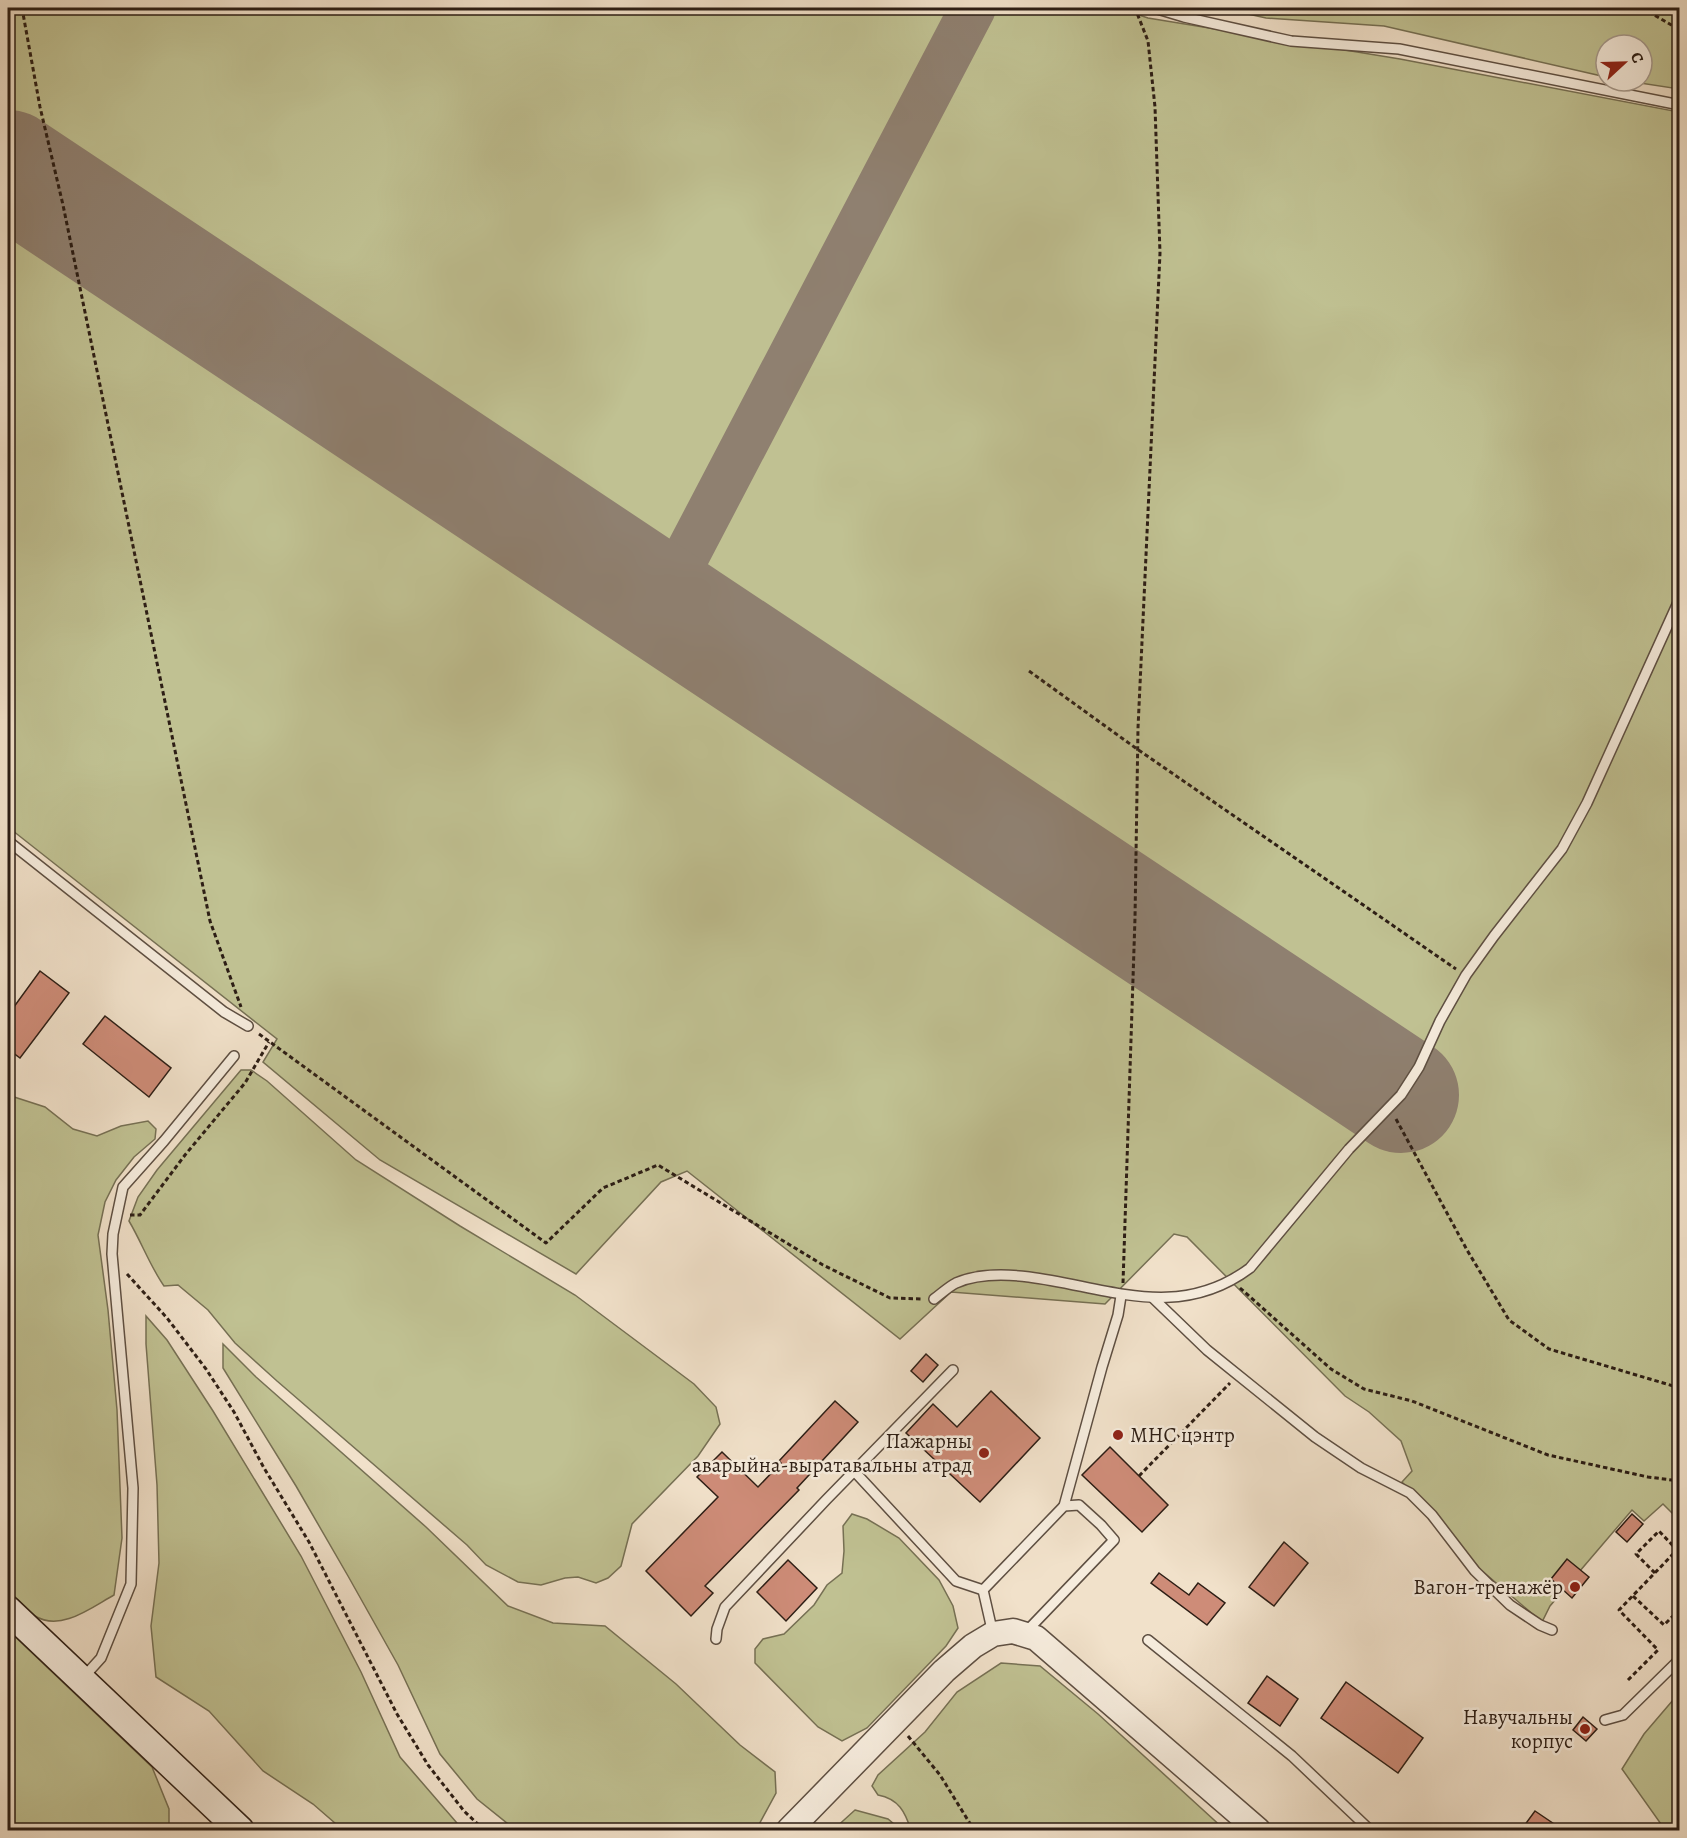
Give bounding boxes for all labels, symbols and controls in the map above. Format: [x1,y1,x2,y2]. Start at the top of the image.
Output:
north arrow [1594,33,1654,93]
text: С [1625,49,1649,67]
place label: МНС цэнтр [1130,1421,1235,1449]
place label: Пажарны аварыйна-выратавальны атрад [692,1427,972,1479]
marker: МНС цэнтр [1111,1428,1125,1442]
marker: Пажарны аварыйна-выратавальны атрад [977,1446,991,1460]
place label: Вагон-тренажёр [1413,1573,1563,1601]
marker: Вагон-тренажёр [1568,1580,1582,1594]
place label: Навучальны корпус [1463,1703,1573,1755]
marker: Навучальны корпус [1578,1722,1592,1736]

